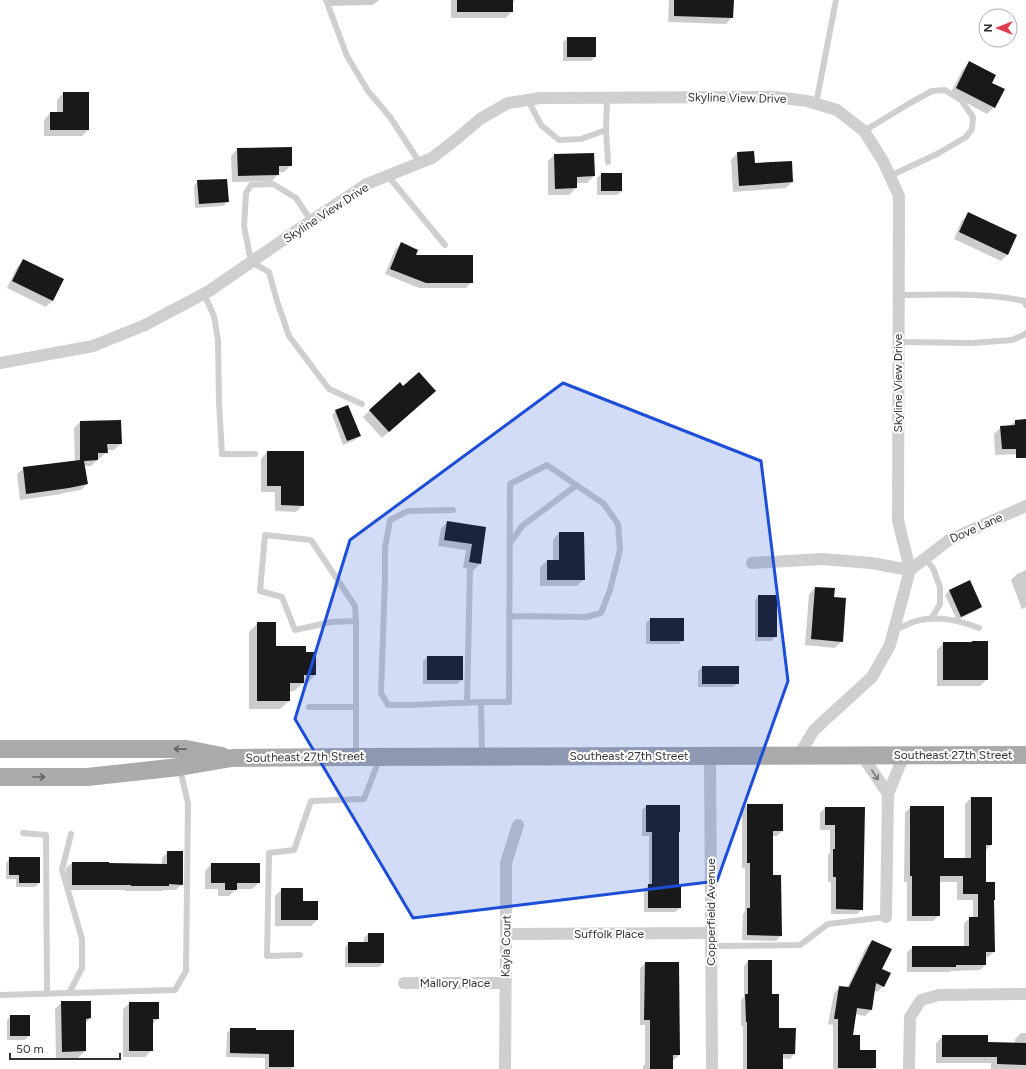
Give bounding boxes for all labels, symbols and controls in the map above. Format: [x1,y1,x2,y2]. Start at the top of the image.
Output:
north arrow [978,8,1018,48]
text: N [982,24,995,32]
street label: Skyline View Drive [688,90,787,106]
street label: Skyline View Drive [281,180,372,246]
street label: Skyline View Drive [891,333,905,432]
street label: Dove Lane [947,510,1005,546]
one-way arrow [174,745,187,753]
street label: Southeast 27th Street [894,748,1013,762]
street label: Southeast 27th Street [245,749,365,765]
street label: Southeast 27th Street [570,749,689,763]
one-way arrow [871,769,879,780]
one-way arrow [32,773,45,781]
street label: Copperfield Avenue [704,858,718,966]
street label: Kayla Court [498,914,514,977]
street label: Suffolk Place [574,927,644,941]
street label: Mallory Place [420,976,491,990]
scale bar [10,1035,120,1061]
text: 50 m [16,1042,44,1056]

